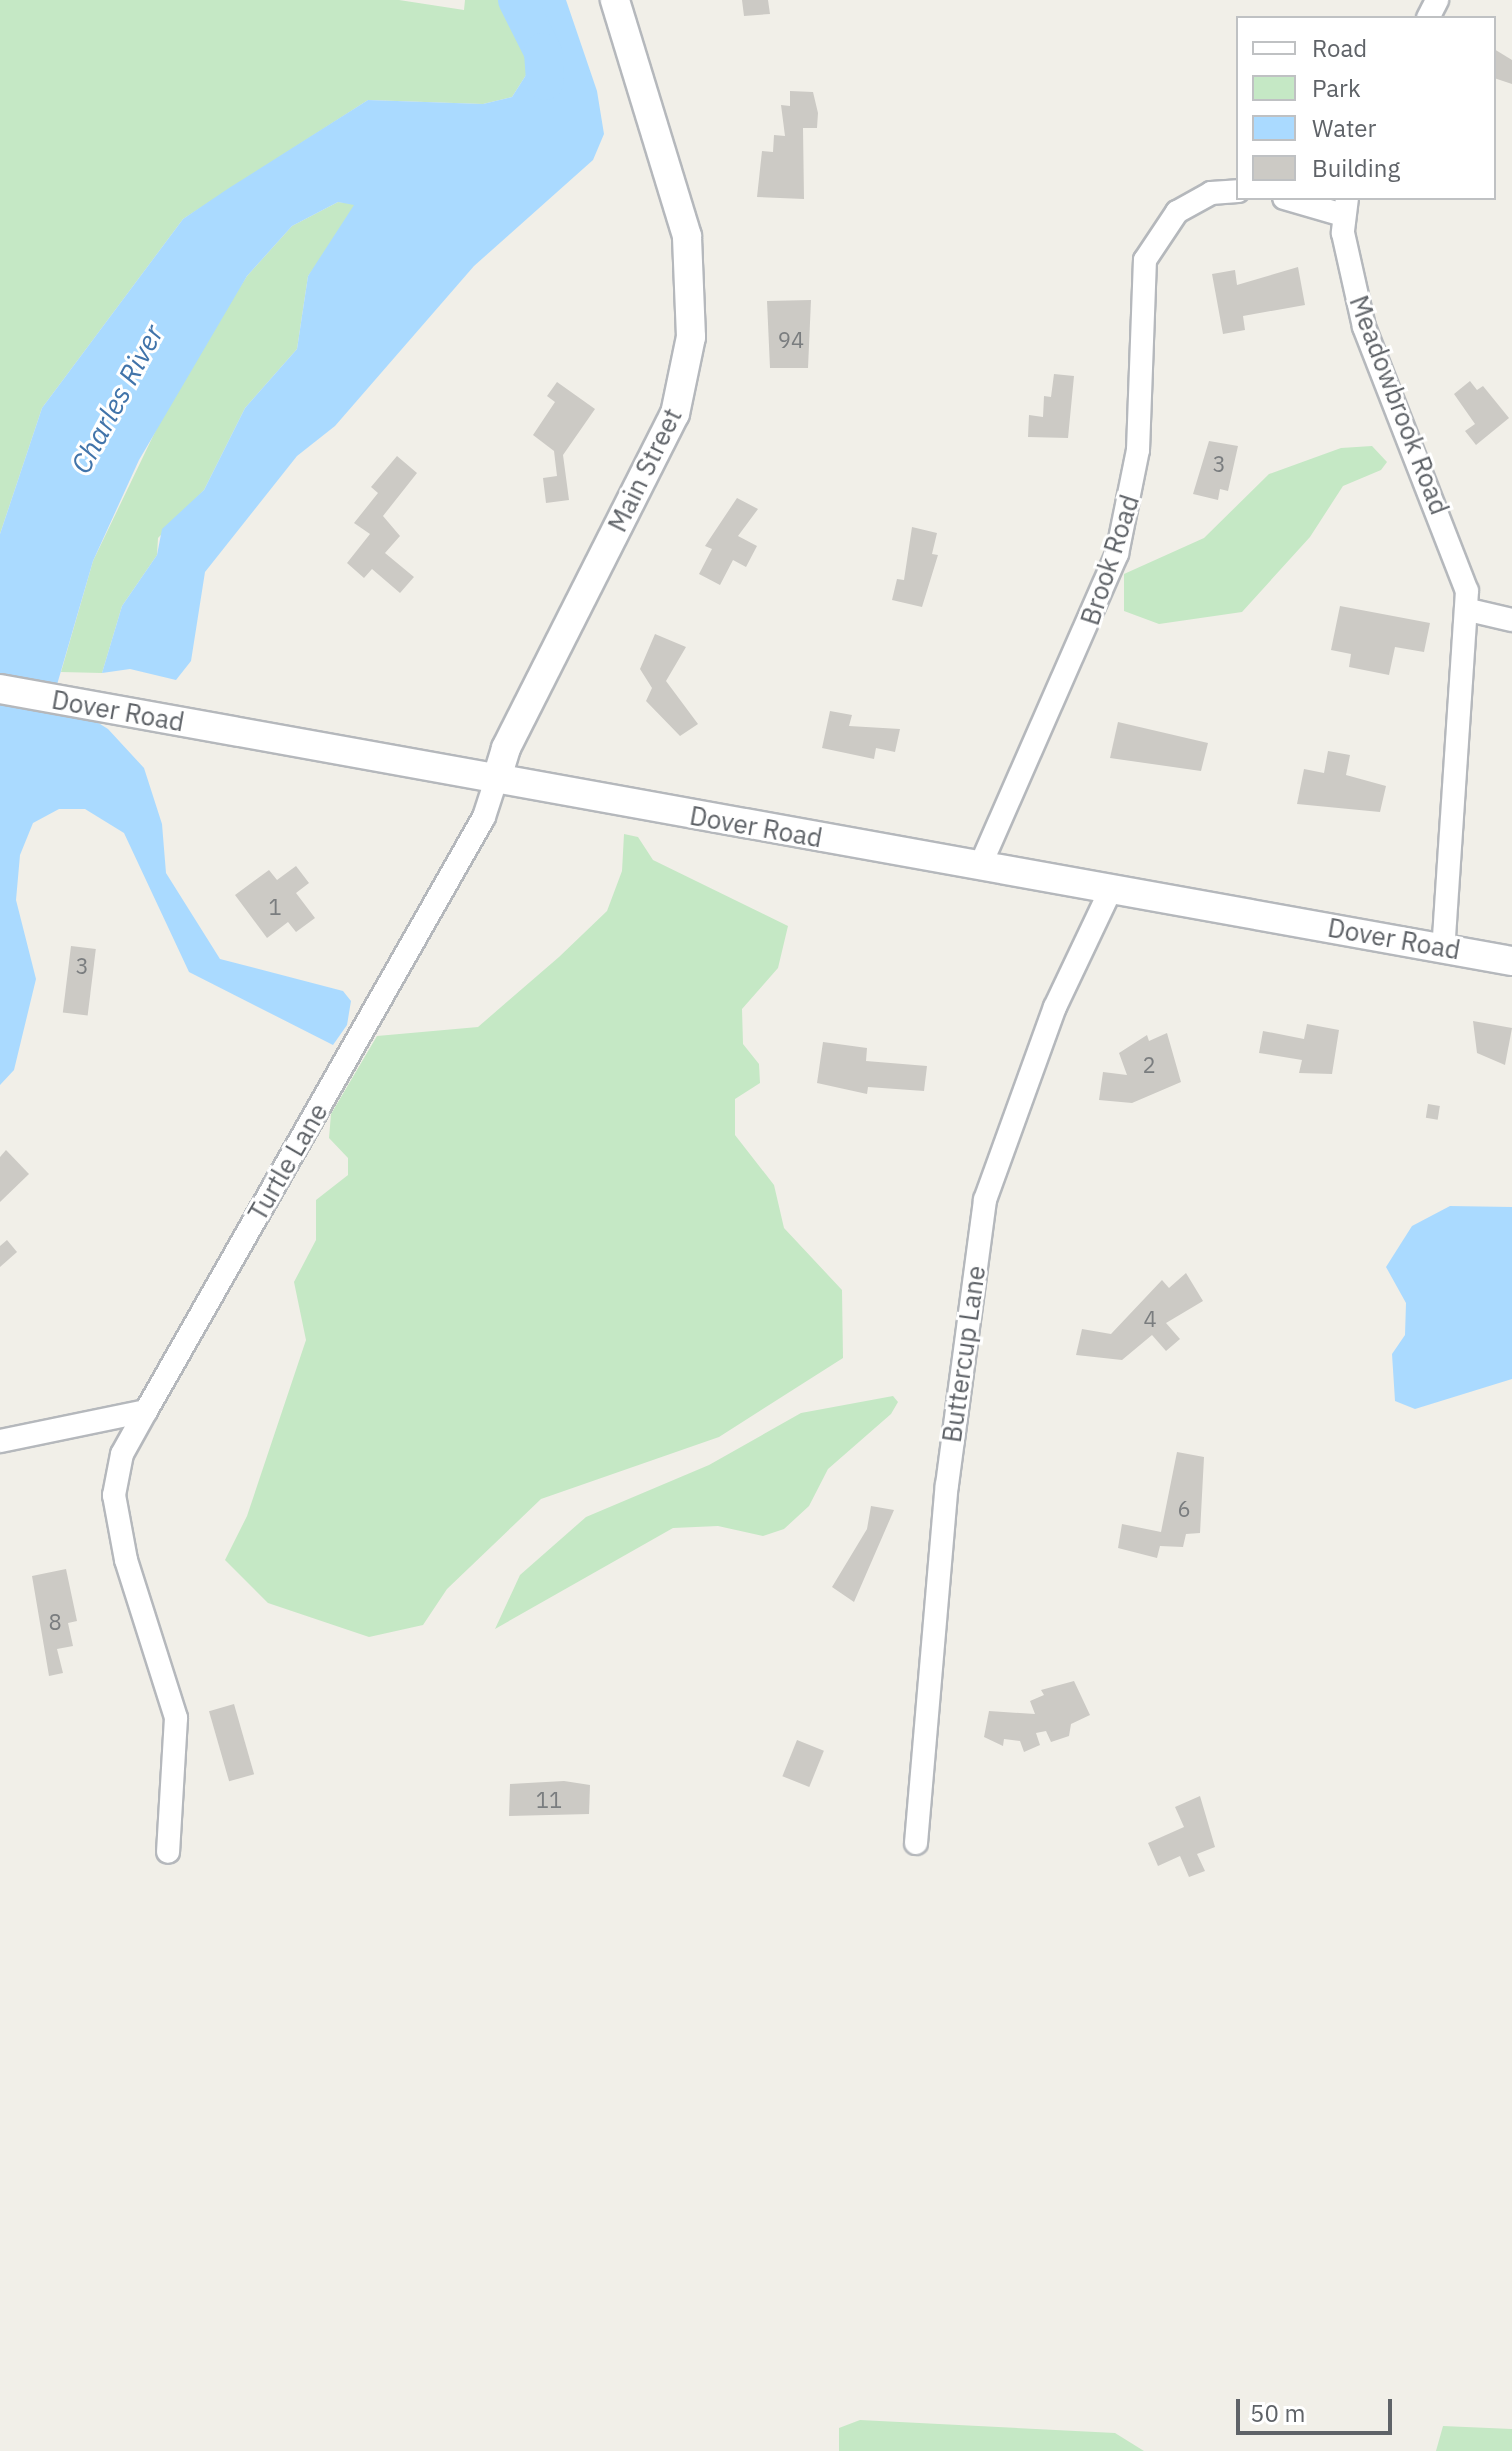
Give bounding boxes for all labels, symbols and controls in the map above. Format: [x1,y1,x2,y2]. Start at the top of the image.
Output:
legend [1236,16,1496,200]
text: Road [1312,32,1367,64]
text: Park [1312,72,1361,104]
text: Water [1312,112,1376,144]
text: Building [1312,152,1400,184]
street label: Meadowbrook Road [1343,291,1455,519]
water label: Charles River [64,319,170,479]
house number: 94 [778,327,804,353]
street label: Main Street [602,403,688,537]
house number: 3 [1212,451,1226,477]
street label: Brook Road [1074,491,1146,629]
street label: Dover Road [49,684,187,738]
street label: Dover Road [687,800,825,854]
house number: 1 [268,894,282,920]
street label: Dover Road [1325,912,1463,966]
house number: 3 [75,953,89,979]
house number: 2 [1142,1052,1156,1078]
street label: Turtle Lane [242,1098,334,1226]
street label: Buttercup Lane [936,1264,992,1444]
house number: 4 [1143,1306,1157,1332]
house number: 6 [1177,1496,1191,1522]
house number: 8 [48,1609,62,1635]
house number: 11 [536,1787,562,1813]
scale bar [1240,2383,1396,2433]
text: 50 m [1250,2397,1305,2429]

